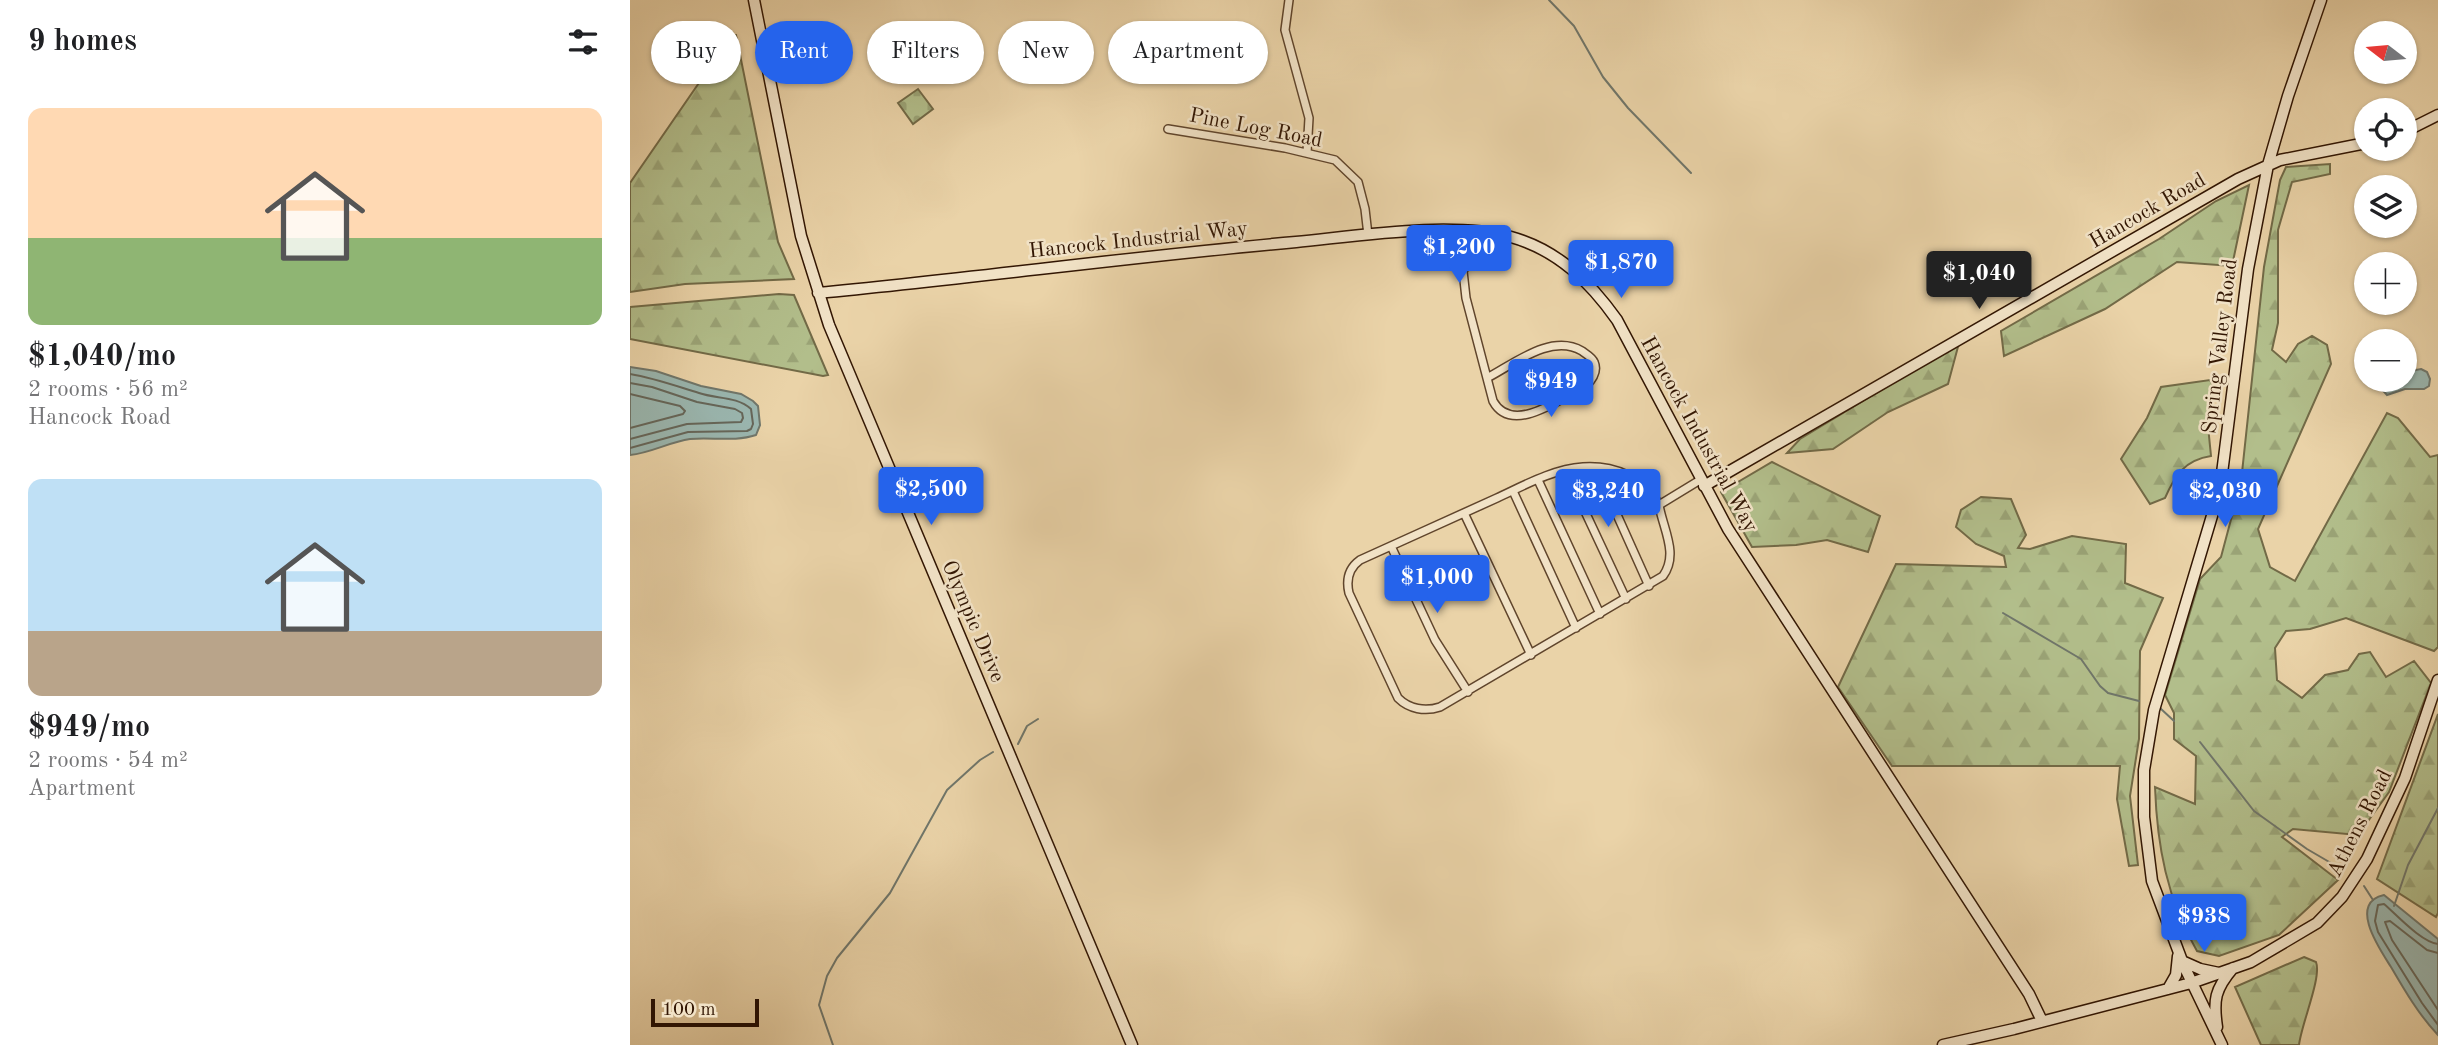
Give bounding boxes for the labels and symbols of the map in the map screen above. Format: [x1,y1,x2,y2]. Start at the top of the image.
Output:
north arrow [2354,21,2417,84]
street label: Pine Log Road [1187,105,1324,152]
street label: Hancock Road [2086,170,2210,253]
street label: Hancock Industrial Way [1028,219,1249,262]
pin: $1,200 [1402,226,1516,285]
pin: $1,870 [1564,240,1678,300]
pin: $1,040 [1922,252,2036,311]
street label: Spring Valley Road [2199,257,2242,435]
street label: Hancock Industrial Way [1636,333,1761,536]
pin: $949 [1510,360,1592,419]
pin: $2,500 [874,468,988,527]
pin: $3,240 [1551,470,1665,529]
pin: $2,030 [2168,470,2282,529]
pin: $1,000 [1380,556,1494,615]
street label: Olympic Drive [938,558,1008,686]
street label: Athens Road [2324,766,2396,881]
pin: $938 [2163,894,2245,954]
scale bar [651,996,760,1028]

